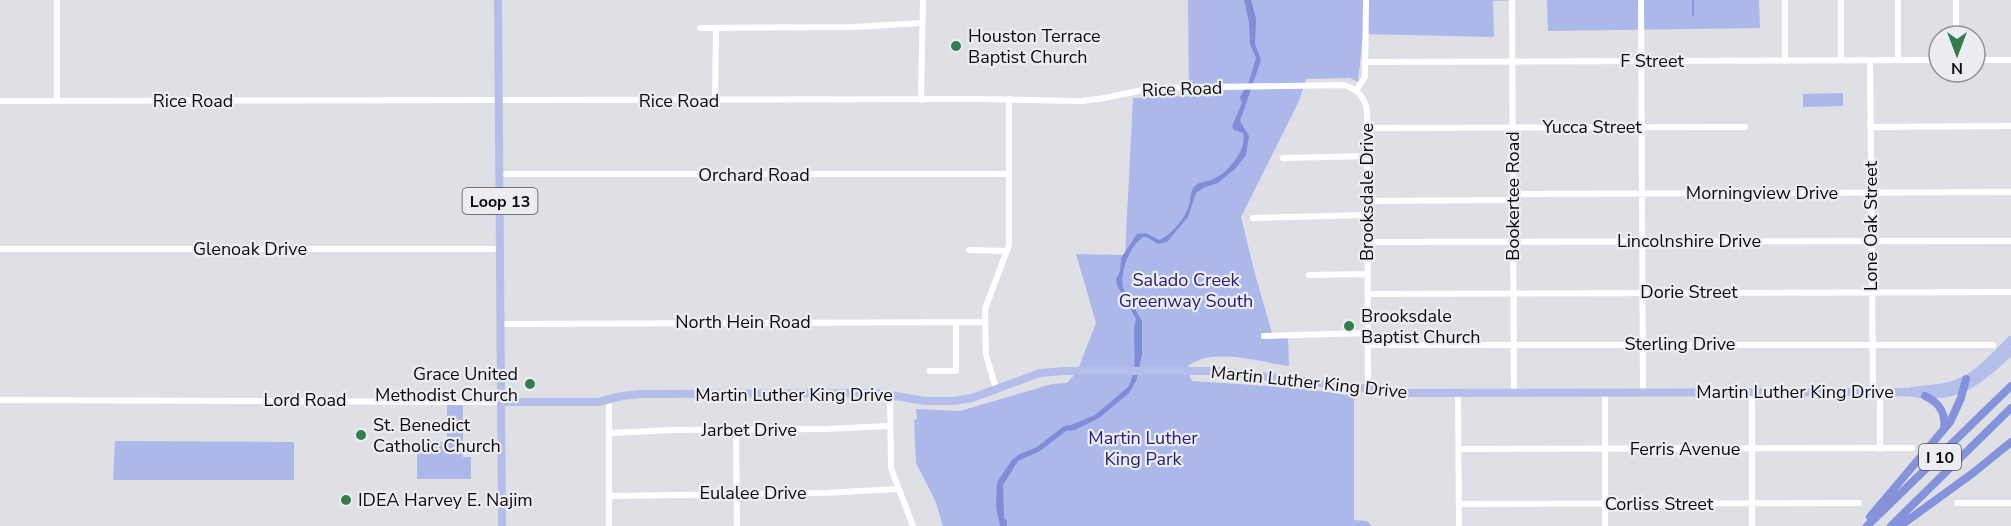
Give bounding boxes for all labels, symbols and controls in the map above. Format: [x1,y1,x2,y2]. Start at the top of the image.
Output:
place label: Houston Terrace Baptist Church [968,24,1101,69]
north arrow [1927,24,1987,84]
marker: Houston Terrace Baptist Church [949,39,963,53]
street label: F Street [1620,49,1684,73]
text: N [1951,57,1963,79]
street label: Rice Road [1141,76,1223,102]
street label: Rice Road [153,89,233,113]
street label: Rice Road [639,89,719,113]
street label: Yucca Street [1541,115,1642,139]
street label: Brooksdale Drive [1355,123,1379,261]
street label: Bookertee Road [1501,131,1525,261]
street label: Lone Oak Street [1859,160,1883,291]
street label: Orchard Road [698,163,810,187]
street label: Morningview Drive [1686,181,1838,205]
road number: Loop 13 [462,188,538,214]
street label: Lincolnshire Drive [1617,229,1761,253]
street label: Glenoak Drive [193,237,307,261]
park label: Salado Creek Greenway South [1119,268,1253,313]
street label: Dorie Street [1640,280,1738,304]
place label: Brooksdale Baptist Church [1361,304,1480,349]
street label: North Hein Road [675,310,811,334]
marker: Brooksdale Baptist Church [1342,319,1356,333]
street label: Sterling Drive [1625,332,1735,356]
street label: Martin Luther King Drive [1210,360,1408,404]
place label: Grace United Methodist Church [375,362,518,407]
marker: Grace United Methodist Church [523,377,537,391]
street label: Martin Luther King Drive [1696,380,1894,404]
street label: Martin Luther King Drive [695,383,893,407]
street label: Lord Road [263,388,347,412]
place label: St. Benedict Catholic Church [373,413,501,458]
street label: Jarbet Drive [700,418,797,442]
park label: Martin Luther King Park [1088,426,1198,471]
marker: St. Benedict Catholic Church [354,428,368,442]
street label: Ferris Avenue [1630,437,1740,461]
road number: I 10 [1919,444,1961,470]
street label: Eulalee Drive [699,481,807,505]
place label: IDEA Harvey E. Najim [358,488,533,512]
street label: Corliss Street [1605,492,1714,516]
marker: IDEA Harvey E. Najim [339,493,353,507]

